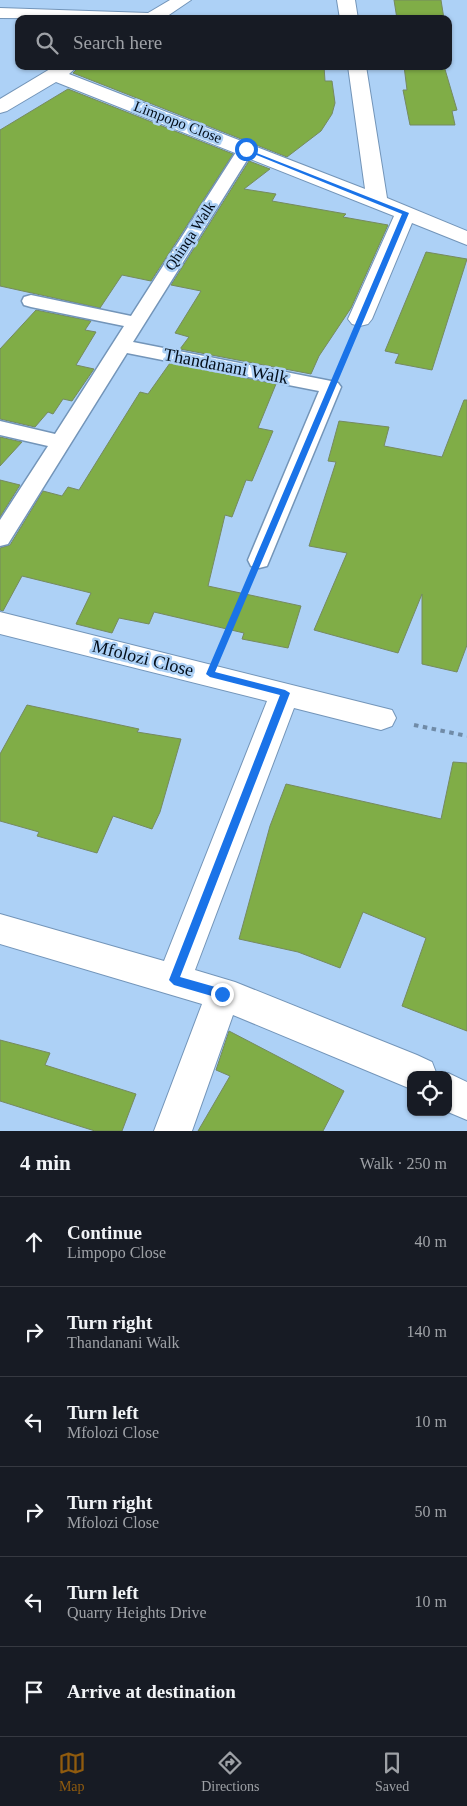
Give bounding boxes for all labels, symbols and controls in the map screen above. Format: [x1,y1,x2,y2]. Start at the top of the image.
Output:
search box [15,15,452,70]
icon: search [33,29,61,57]
text: Search here [73,32,162,53]
street label: Limpopo Close [132,98,225,146]
route start [235,138,258,161]
street label: Qhinqa Walk [162,198,218,273]
street label: Thandanani Walk [162,344,290,388]
street label: Mfolozi Close [90,636,196,680]
route end [211,983,234,1006]
map controls [407,1071,452,1116]
button: locate [407,1071,452,1116]
text: 4 min [20,1151,71,1175]
text: Walk · 250 m [360,1155,447,1172]
text: Continue [67,1222,142,1243]
icon: ahead [20,1228,48,1256]
text: 40 m [415,1233,447,1250]
text: Limpopo Close [67,1244,166,1261]
text: Turn right [67,1312,152,1333]
icon: right [20,1318,48,1346]
text: 140 m [407,1323,447,1340]
text: Thandanani Walk [67,1334,180,1351]
text: Turn left [67,1402,139,1423]
icon: left [20,1408,48,1436]
text: 10 m [415,1413,447,1430]
text: Mfolozi Close [67,1424,159,1441]
text: Turn right [67,1492,152,1513]
icon: right [20,1498,48,1526]
text: 50 m [415,1503,447,1520]
text: Mfolozi Close [67,1514,159,1531]
text: Turn left [67,1582,139,1603]
icon: left [20,1588,48,1616]
text: 10 m [415,1593,447,1610]
text: Quarry Heights Drive [67,1604,207,1621]
icon: arrive [20,1678,48,1706]
text: Arrive at destination [67,1681,236,1702]
tab: Map [58,1749,86,1795]
tab: Directions [201,1749,260,1795]
tab: Saved [375,1749,409,1795]

